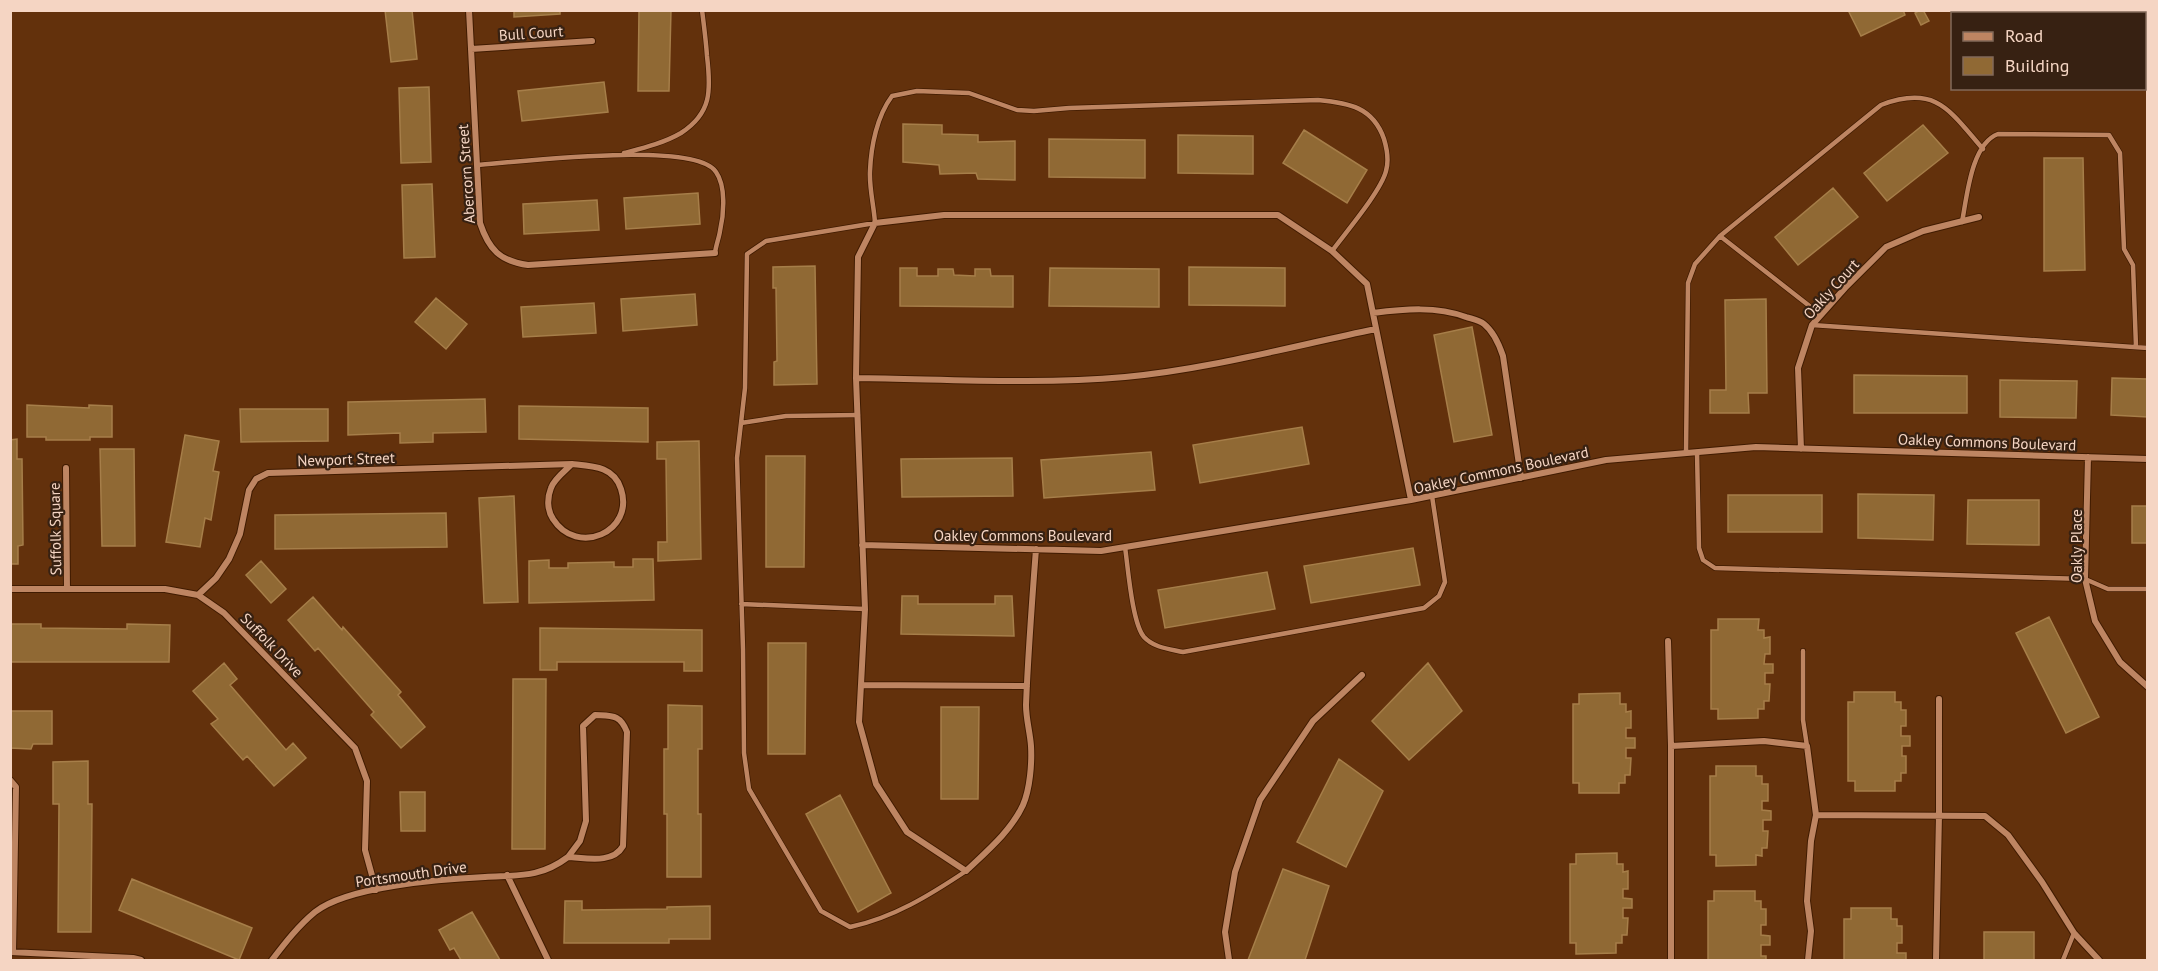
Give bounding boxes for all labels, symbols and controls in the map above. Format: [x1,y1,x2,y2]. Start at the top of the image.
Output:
legend [1951,12,2146,90]
street label: Bull Court [498,21,564,45]
text: Road [2005,24,2043,47]
text: Building [2005,54,2069,77]
street label: Abercorn Street [453,124,479,224]
street label: Oakly Court [1799,255,1863,323]
street label: Oakley Commons Boulevard [1898,429,2076,455]
street label: Oakley Commons Boulevard [1412,442,1590,498]
street label: Newport Street [297,448,395,470]
street label: Suffolk Square [45,482,65,576]
street label: Oakly Place [2067,509,2086,583]
street label: Oakley Commons Boulevard [934,526,1112,545]
street label: Suffolk Drive [237,609,307,681]
street label: Portsmouth Drive [354,857,468,891]

